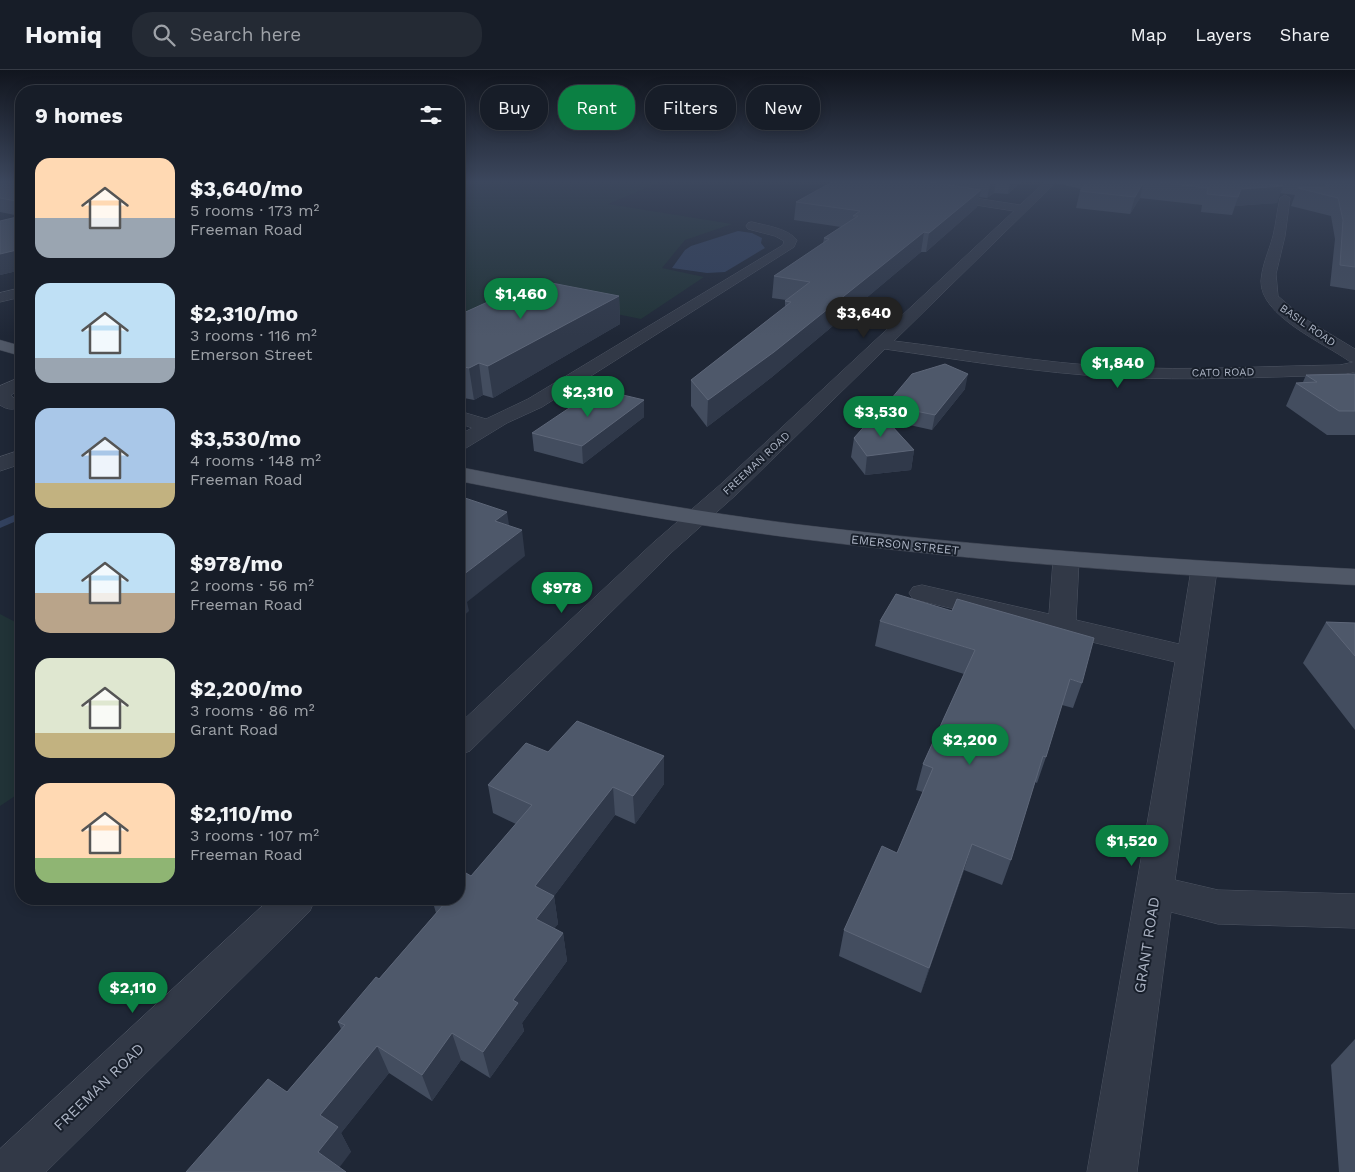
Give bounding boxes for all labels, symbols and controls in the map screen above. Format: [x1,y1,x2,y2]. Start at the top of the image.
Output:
search box [132,12,482,57]
text: Homiq [25,21,102,49]
icon: search [150,21,178,49]
text: Search here [190,23,301,46]
text: Map [1130,24,1167,45]
text: Layers [1195,24,1252,45]
text: Share [1280,24,1330,45]
chip: Buy [480,85,548,130]
chip: Rent [558,85,635,130]
chip: Filters [645,85,736,130]
chip: New [746,85,820,130]
icon: filters [417,101,445,129]
text: 9 homes [35,103,123,128]
text: $3,640/mo [190,176,303,201]
icon: home [75,178,135,238]
text: 5 rooms · 173 m² [190,201,319,220]
text: Freeman Road [190,220,303,239]
pin: $1,460 [480,278,562,320]
text: $1,460 [495,284,547,303]
pin: $3,640 [823,296,905,339]
text: $2,310/mo [190,301,298,326]
street label: BASIL ROAD [1277,301,1338,349]
icon: home [75,303,135,363]
text: $3,640 [837,303,891,322]
text: 3 rooms · 116 m² [190,326,317,345]
text: Emerson Street [190,345,312,364]
pin: $1,840 [1077,346,1159,389]
text: $1,840 [1092,353,1144,372]
street label: CATO ROAD [1192,365,1254,380]
pin: $2,310 [547,376,629,418]
text: $2,310 [562,382,614,401]
pin: $3,530 [840,396,922,438]
text: $3,530 [854,402,908,421]
text: $3,530/mo [190,426,301,451]
icon: home [75,428,135,488]
street label: FREEMAN ROAD [720,429,793,498]
text: 4 rooms · 148 m² [190,451,321,470]
text: Freeman Road [190,470,303,489]
street label: EMERSON STREET [850,532,960,558]
text: $978/mo [190,551,283,576]
icon: home [75,553,135,613]
pin: $978 [532,572,592,614]
text: 2 rooms · 56 m² [190,576,314,595]
text: $978 [542,578,582,597]
text: Freeman Road [190,595,303,614]
text: $2,200/mo [190,676,303,701]
icon: home [75,678,135,738]
text: 3 rooms · 86 m² [190,701,315,720]
text: Grant Road [190,720,278,739]
pin: $2,200 [929,724,1011,766]
text: $2,200 [943,730,997,749]
text: $2,110/mo [190,801,293,826]
icon: home [75,803,135,863]
pin: $1,520 [1091,824,1173,867]
text: 3 rooms · 107 m² [190,826,319,845]
text: $1,520 [1107,831,1157,850]
text: Freeman Road [190,845,303,864]
street label: GRANT ROAD [1131,896,1163,994]
pin: $2,110 [92,972,174,1014]
text: $2,110 [110,978,156,997]
street label: FREEMAN ROAD [50,1039,148,1135]

